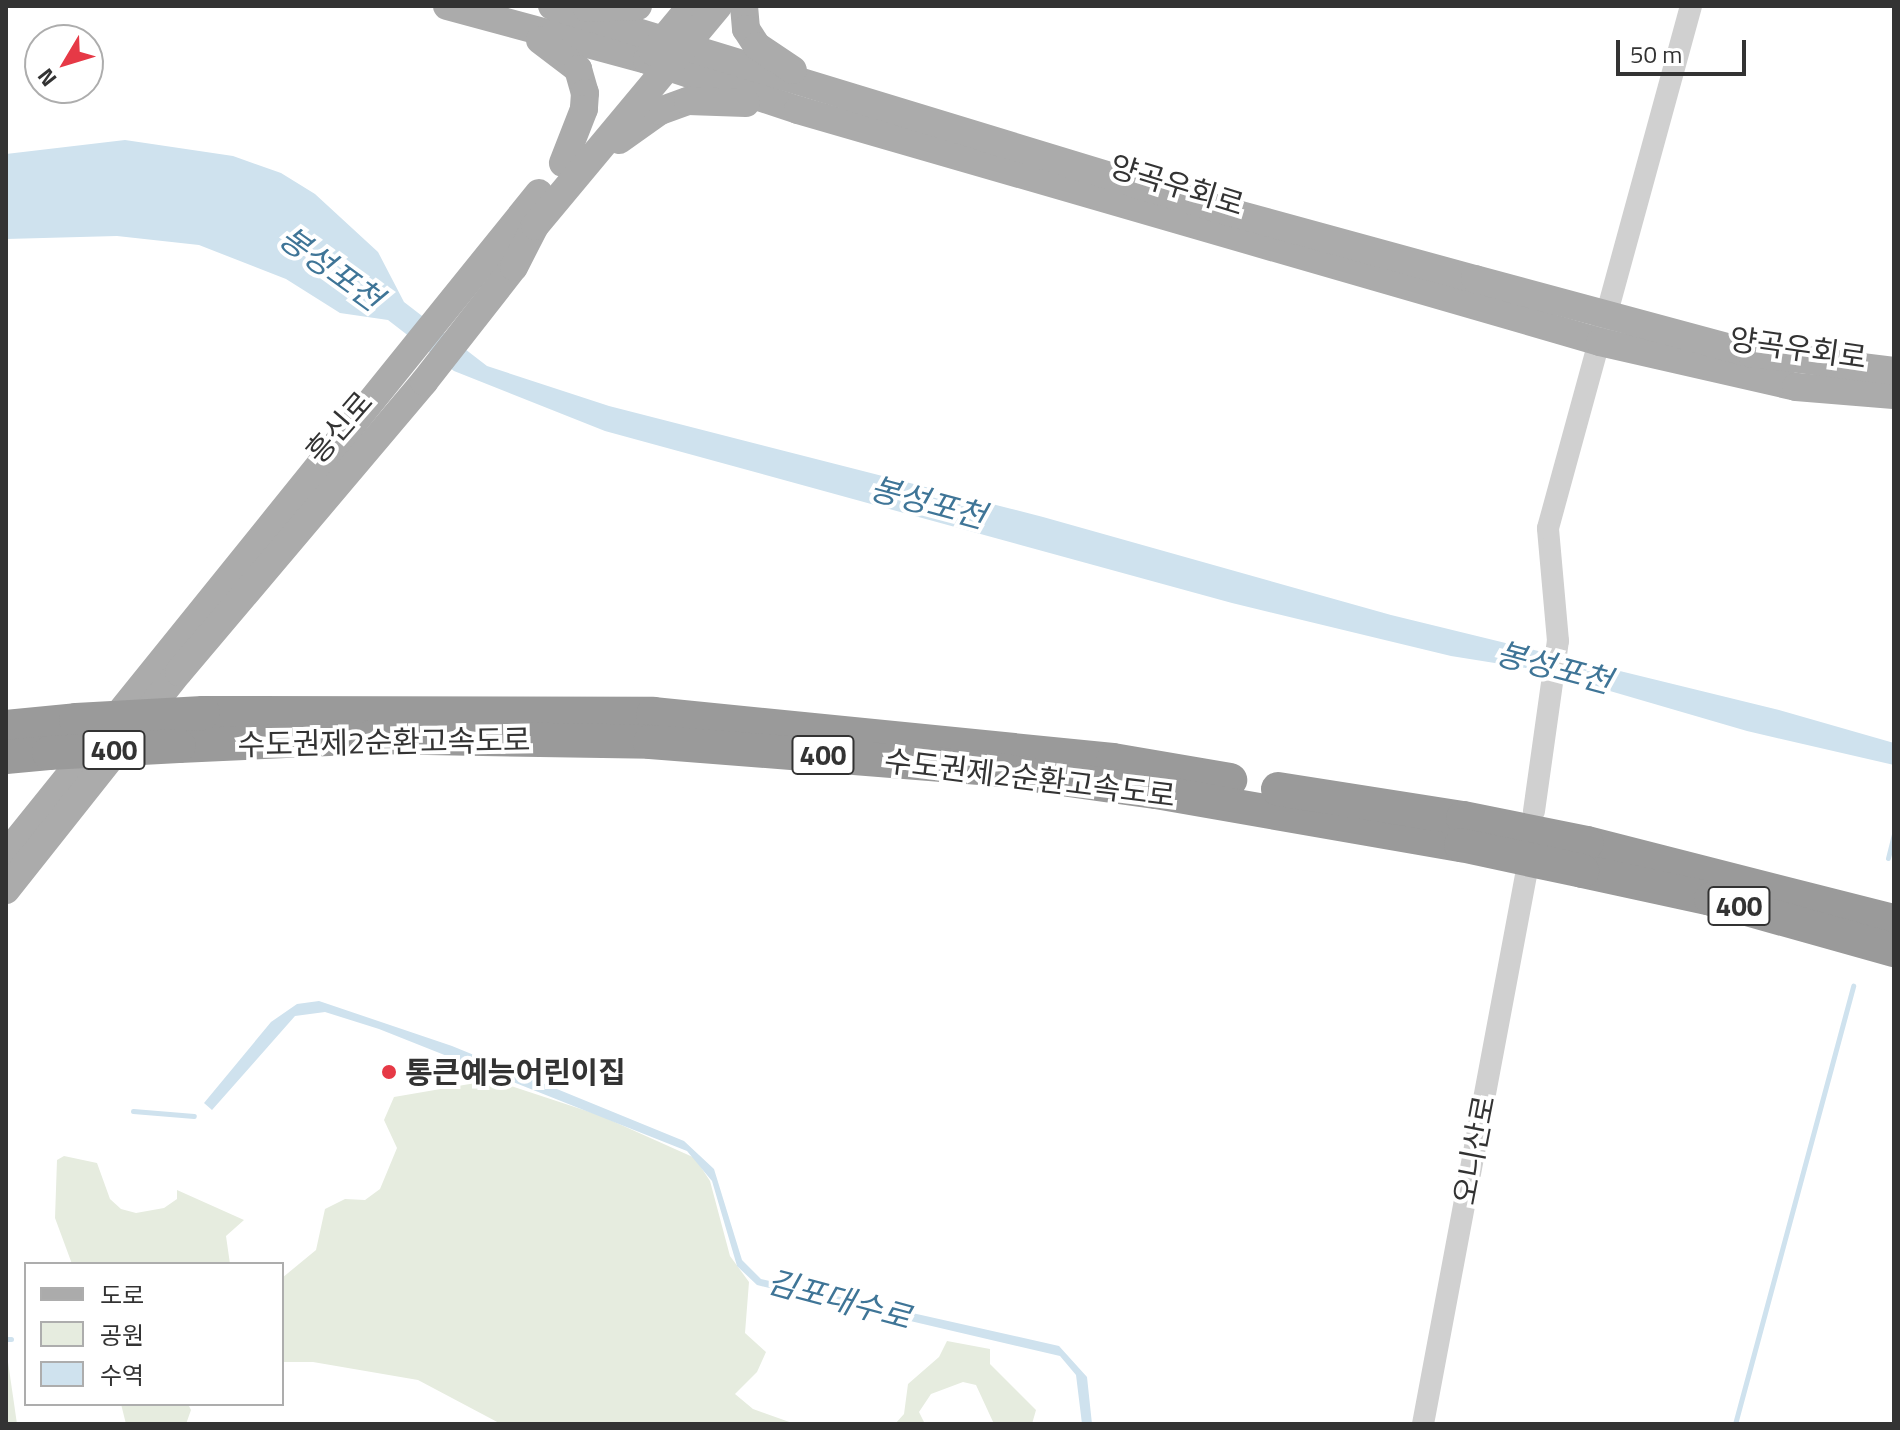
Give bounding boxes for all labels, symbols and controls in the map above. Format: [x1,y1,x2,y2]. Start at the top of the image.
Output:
north arrow [24,24,104,104]
scale bar [1620,24,1750,74]
text: 50 m [1630,36,1682,72]
text: N [29,61,65,94]
street label: 양곡우회로 [1106,148,1248,222]
water label: 봉성포천 [272,218,390,318]
street label: 양곡우회로 [1727,321,1869,375]
street label: 흥신로 [298,384,380,470]
water label: 봉성포천 [866,468,990,536]
water label: 봉성포천 [1492,633,1616,701]
street label: 수도권제2순환고속도로 [237,721,531,763]
road number: 400 [82,726,146,774]
road number: 400 [791,731,855,779]
street label: 수도권제2순환고속도로 [882,742,1178,814]
road number: 400 [1707,882,1771,930]
place label: 통큰예능어린이집 [405,1054,626,1090]
marker: 통큰예능어린이집 [380,1063,398,1081]
street label: 오니산로 [1446,1092,1502,1208]
water label: 김포대수로 [763,1261,915,1337]
legend [24,1262,284,1406]
text: 도로 [100,1277,144,1313]
text: 공원 [100,1317,144,1353]
text: 수역 [100,1357,144,1393]

